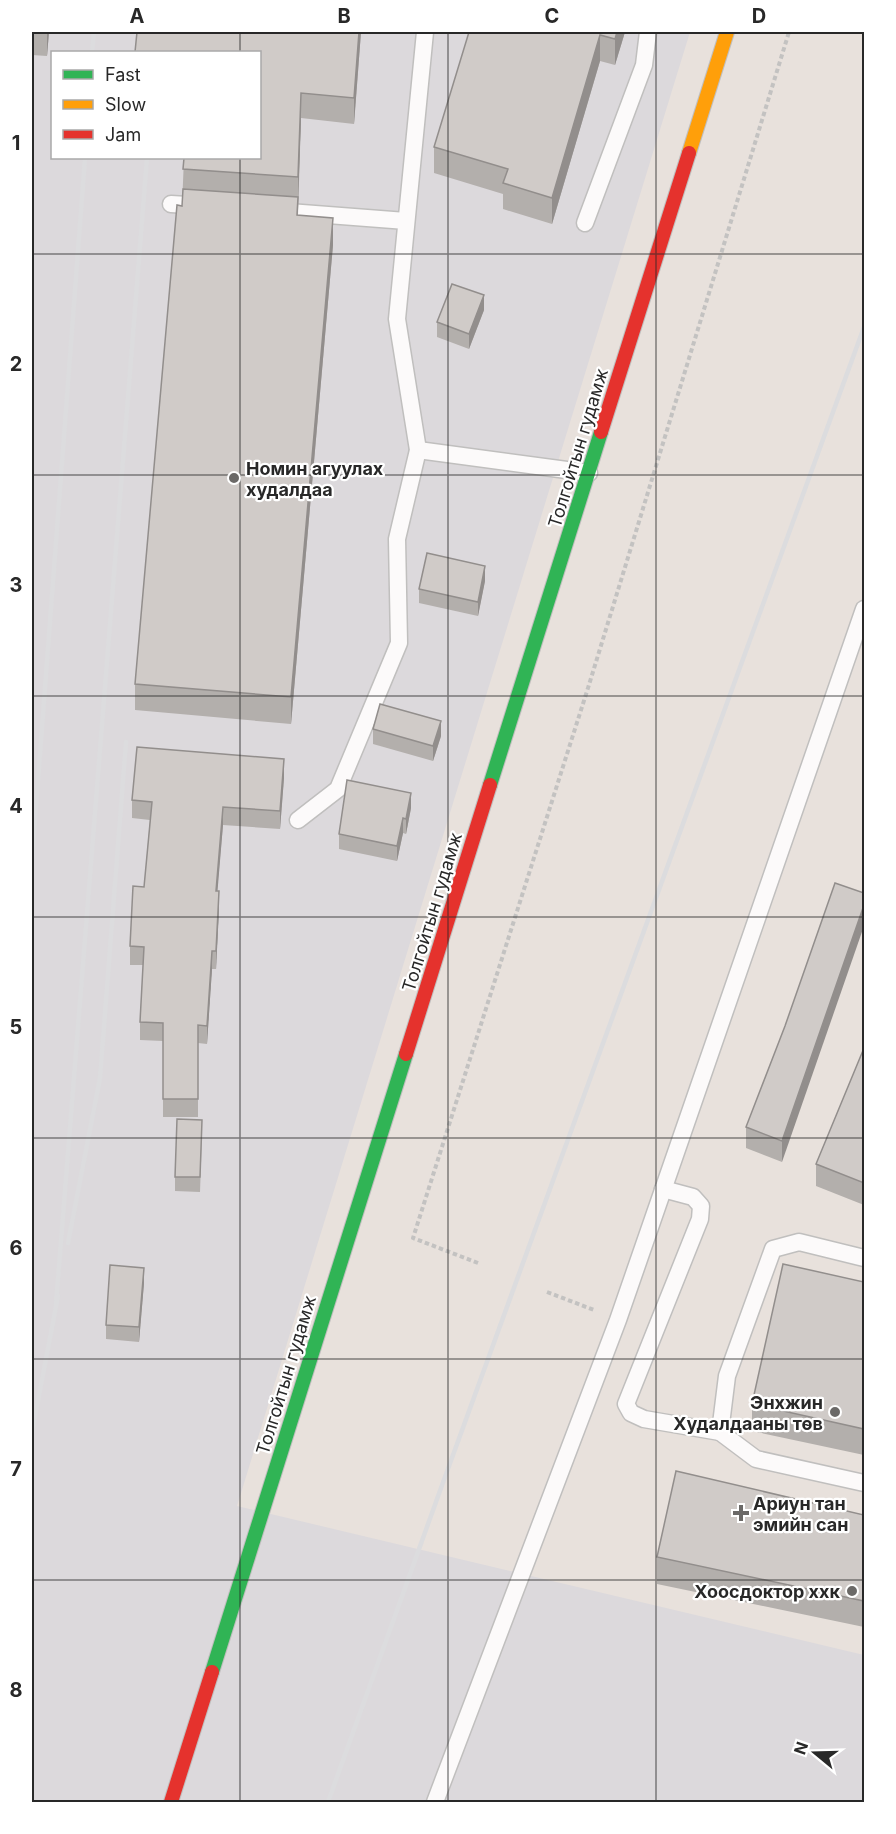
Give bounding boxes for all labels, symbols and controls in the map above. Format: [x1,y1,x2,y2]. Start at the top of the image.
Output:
text: A [130,4,145,28]
text: B [337,4,351,28]
text: C [545,4,559,28]
text: D [752,4,766,28]
legend [51,51,261,159]
text: Fast [105,64,141,85]
text: Slow [105,94,146,115]
text: Jam [105,124,141,145]
text: 1 [12,131,20,155]
text: 2 [10,352,22,376]
street label: Толгойтын гудамж [544,366,612,530]
place label: Номин агуулах худалдаа [246,458,384,500]
marker: Номин агуулах худалдаа [227,471,241,485]
text: 3 [10,573,22,597]
text: 4 [9,794,23,818]
street label: Толгойтын гудамж [398,830,466,994]
text: 5 [10,1015,22,1039]
text: 6 [10,1236,23,1260]
street label: Толгойтын гудамж [252,1293,320,1457]
place label: Энхжин Худалдааны төв [673,1392,823,1434]
marker: Энхжин Худалдааны төв [828,1405,842,1419]
text: 7 [10,1457,22,1481]
place label: Ариун тан эмийн сан [753,1493,848,1535]
marker: Ариун тан эмийн сан [734,1506,748,1520]
place label: Хоосдоктор ххк [694,1581,841,1602]
marker: Хоосдоктор ххк [845,1584,859,1598]
text: 8 [9,1678,23,1702]
north arrow [785,1723,845,1783]
text: N [789,1739,812,1757]

